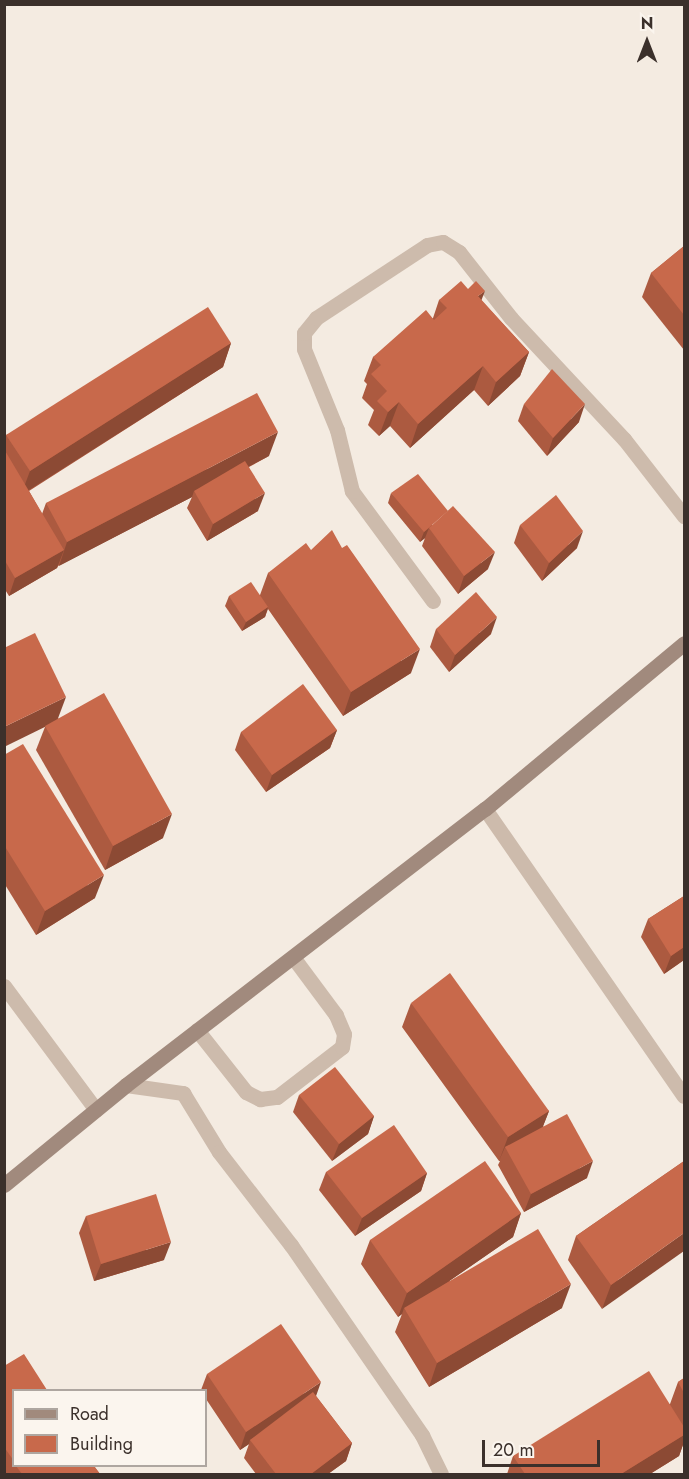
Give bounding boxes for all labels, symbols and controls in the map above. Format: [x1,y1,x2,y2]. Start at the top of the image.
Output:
north arrow [617,12,677,72]
text: N [641,12,653,35]
legend [12,1389,207,1467]
text: Road [70,1401,109,1427]
scale bar [485,1428,604,1466]
text: Building [70,1431,133,1457]
text: 20 m [493,1437,533,1463]

